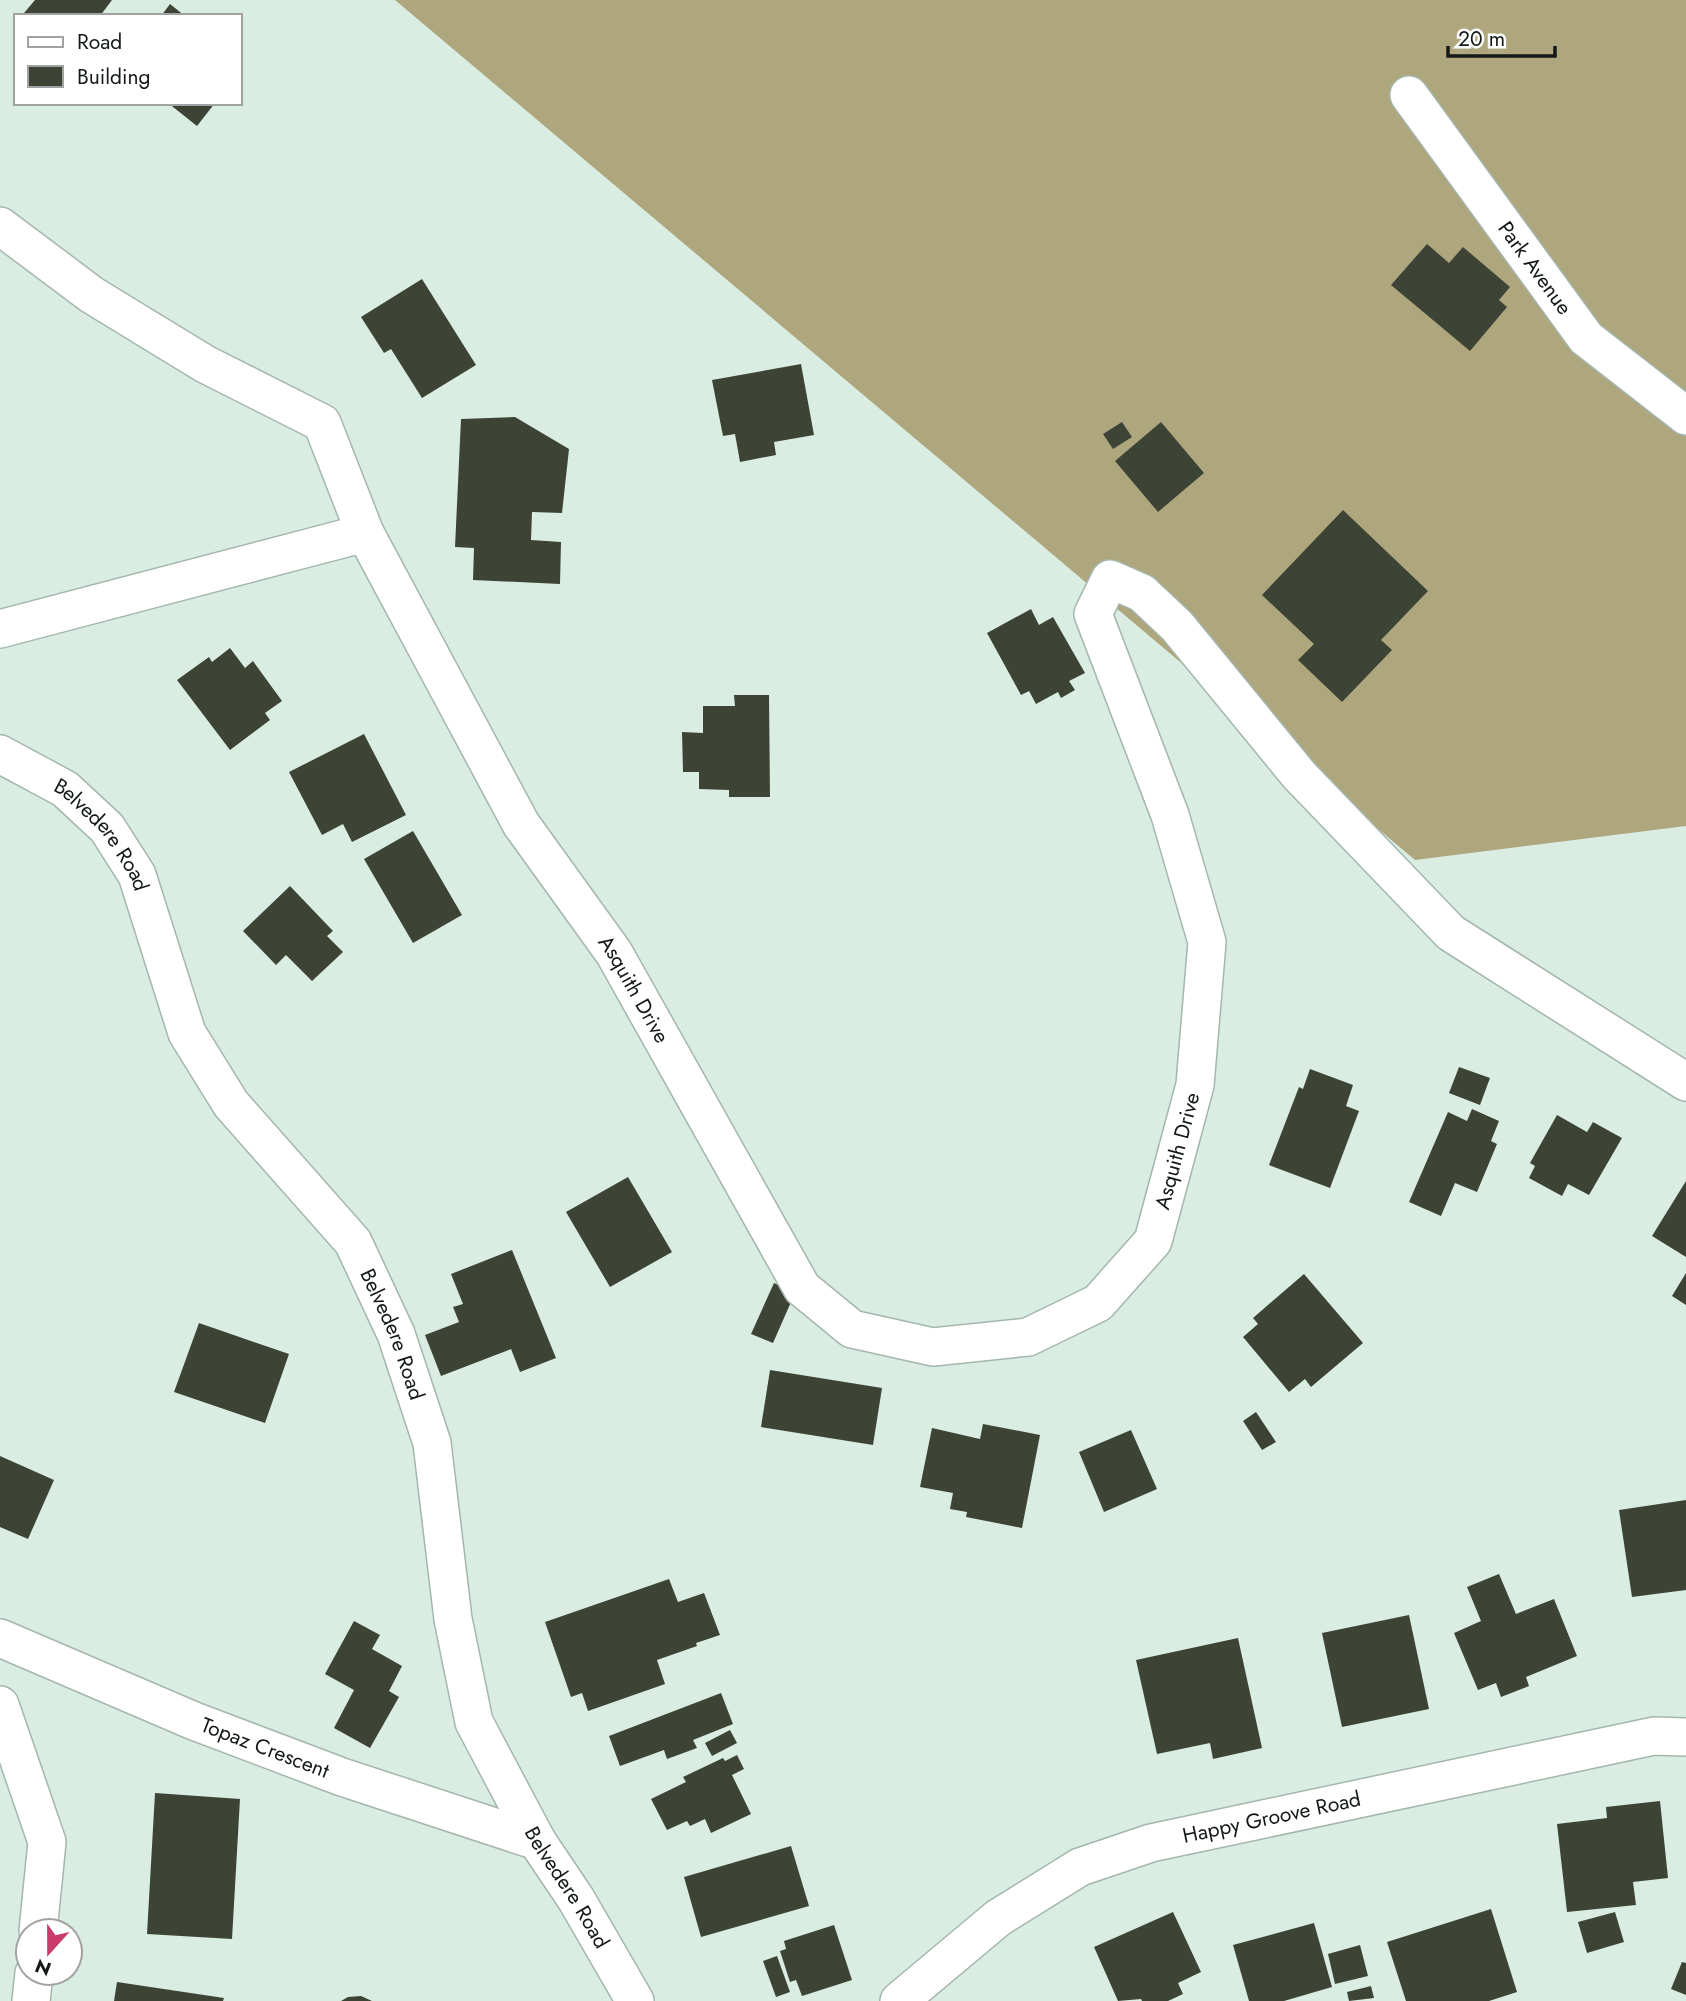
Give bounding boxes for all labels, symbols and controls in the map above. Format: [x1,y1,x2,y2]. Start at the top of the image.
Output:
legend [14,14,242,105]
scale bar [1448,14,1555,58]
text: 20 m [1458,24,1505,54]
text: Road [77,27,122,57]
text: Building [77,62,150,92]
street label: Park Avenue [1491,215,1579,321]
street label: Belvedere Road [49,771,156,895]
street label: Asquith Drive [591,929,677,1049]
street label: Asquith Drive [1147,1089,1207,1213]
street label: Belvedere Road [353,1264,432,1404]
street label: Topaz Crescent [197,1710,333,1786]
street label: Happy Groove Road [1180,1784,1363,1851]
street label: Belvedere Road [517,1821,617,1954]
north arrow [14,1917,84,1987]
text: N [31,1952,55,1983]

